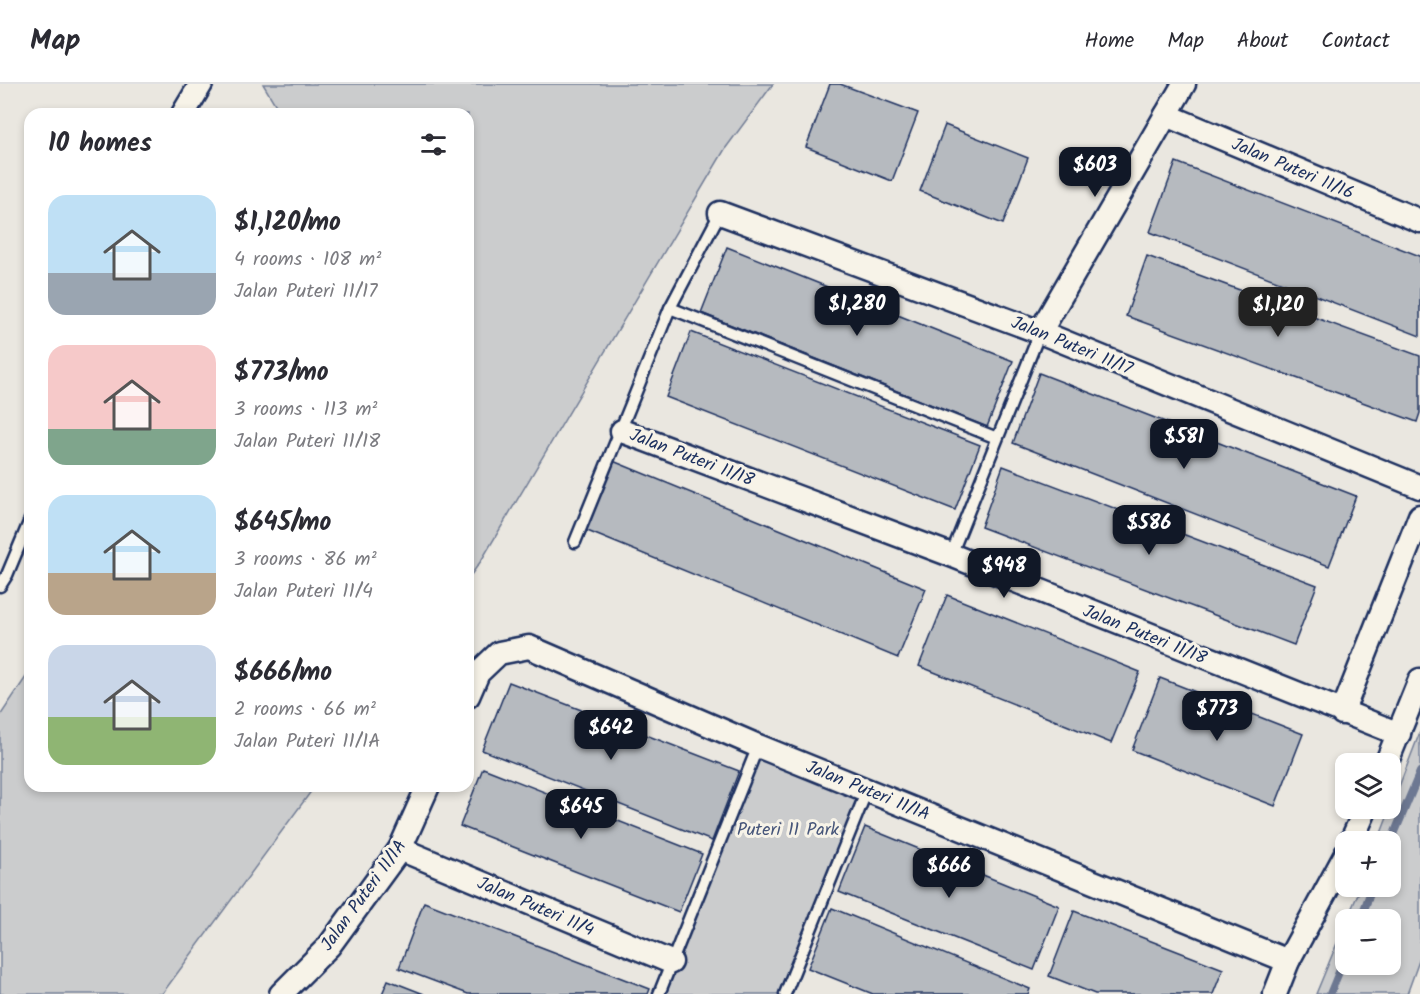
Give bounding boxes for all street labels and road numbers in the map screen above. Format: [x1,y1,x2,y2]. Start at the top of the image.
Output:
street label: Jalan Puteri 11/16 [1227,130,1358,208]
street label: Jalan Puteri 11/17 [1006,309,1137,384]
street label: Jalan Puteri 11/18 [625,421,758,496]
street label: Jalan Puteri 11/18 [1078,597,1211,674]
street label: Jalan Puteri 11/1A [801,753,934,830]
street label: Jalan Puteri 11/1A [314,834,415,958]
street label: Jalan Puteri 11/4 [472,870,599,945]

